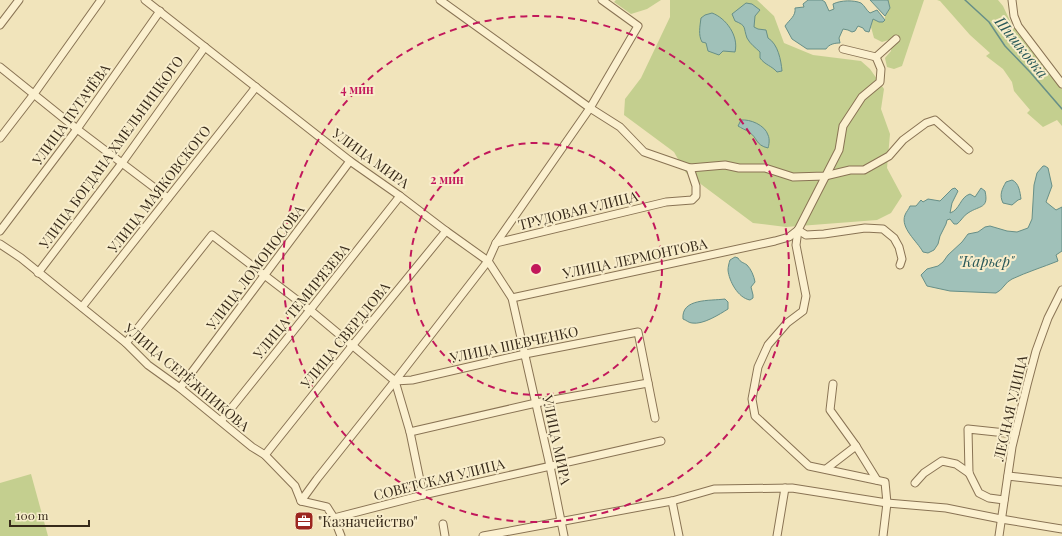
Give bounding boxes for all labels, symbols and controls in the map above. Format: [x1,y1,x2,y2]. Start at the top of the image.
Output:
water label: Шишковка [990,11,1053,82]
street label: УЛИЦА БОГДАНА ХМЕЛЬНИЦКОГО [34,52,188,253]
street label: УЛИЦА ПУГАЧЁВА [27,59,114,169]
text: 4 мин [340,81,374,97]
street label: УЛИЦА МАЯКОВСКОГО [103,121,215,257]
street label: УЛИЦА МИРА [328,123,414,193]
text: 2 мин [430,171,464,187]
street label: ТРУДОВАЯ УЛИЦА [516,186,640,234]
street label: УЛИЦА ЛОМОНОСОВА [201,200,308,334]
street label: УЛИЦА ЛЕРМОНТОВА [560,233,709,283]
street label: УЛИЦА ТЕМИРЯЗЕВА [248,239,353,363]
water label: "Карьер" [958,251,1016,271]
centre of rings [529,262,543,276]
street label: УЛИЦА СВЕРДЛОВА [295,278,394,393]
street label: УЛИЦА СЕРЁЖНИКОВА [119,318,254,435]
street label: УЛИЦА ШЕВЧЕНКО [447,321,580,367]
street label: ЛЕСНАЯ УЛИЦА [988,353,1031,464]
street label: УЛИЦА МИРА [538,392,576,487]
street label: СОВЕТСКАЯ УЛИЦА [371,453,507,504]
scale bar [10,502,89,528]
text: 100 m [16,507,49,523]
office icon: "Казначейство" [293,510,315,532]
place label: "Казначейство" [318,512,418,531]

